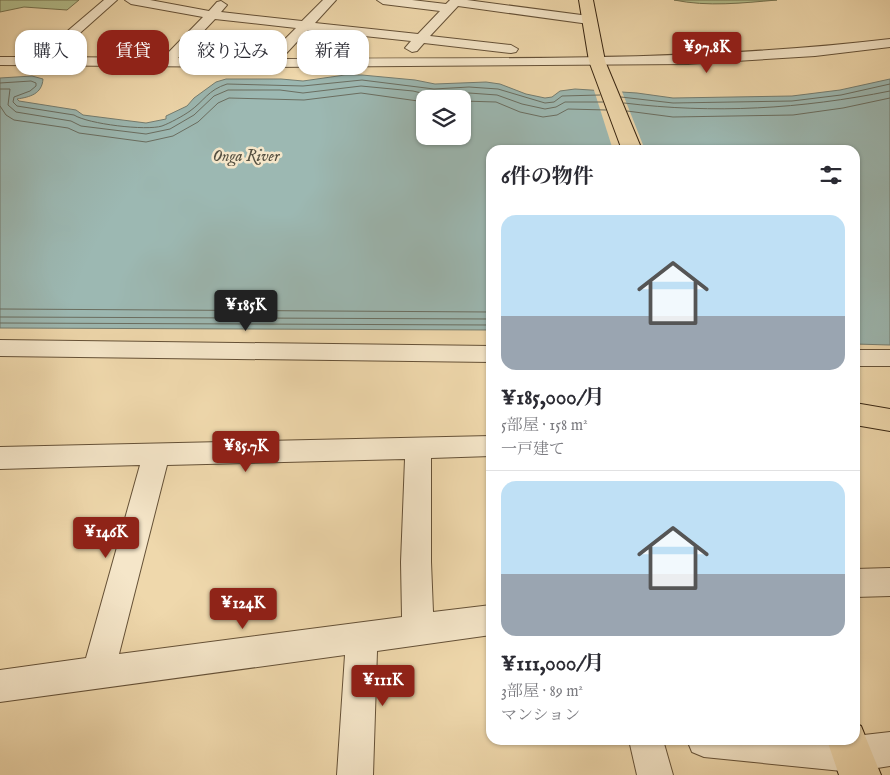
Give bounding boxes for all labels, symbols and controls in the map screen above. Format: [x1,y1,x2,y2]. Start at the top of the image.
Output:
chip: 購入 [15,30,87,75]
chip: 賃貸 [97,30,169,75]
chip: 絞り込み [179,30,287,75]
chip: 新着 [297,30,369,75]
pin: ¥97.8K [666,32,748,74]
text: ¥97.8K [683,38,731,58]
map controls [416,90,471,145]
button: layers [416,90,471,145]
water label: Onga River [213,147,281,167]
icon: filters [817,161,845,189]
text: 6件の物件 [501,164,594,191]
icon: home [628,248,718,338]
pin: ¥185K [211,290,281,332]
text: ¥185K [225,296,267,316]
text: ¥185,000/月 [501,385,605,412]
text: 5部屋 · 158 m² [501,416,588,436]
pin: ¥85.7K [205,430,287,473]
text: ¥85.7K [223,437,269,457]
text: 一戸建て [501,440,565,460]
icon: home [628,513,718,603]
pin: ¥146K [71,516,141,559]
text: ¥146K [84,523,128,543]
pin: ¥124K [208,588,278,630]
text: ¥124K [221,594,265,614]
text: ¥111,000/月 [501,651,604,678]
pin: ¥111K [348,664,418,707]
text: ¥111K [362,671,404,691]
text: 3部屋 · 89 m² [501,682,583,702]
text: マンション [501,706,580,726]

